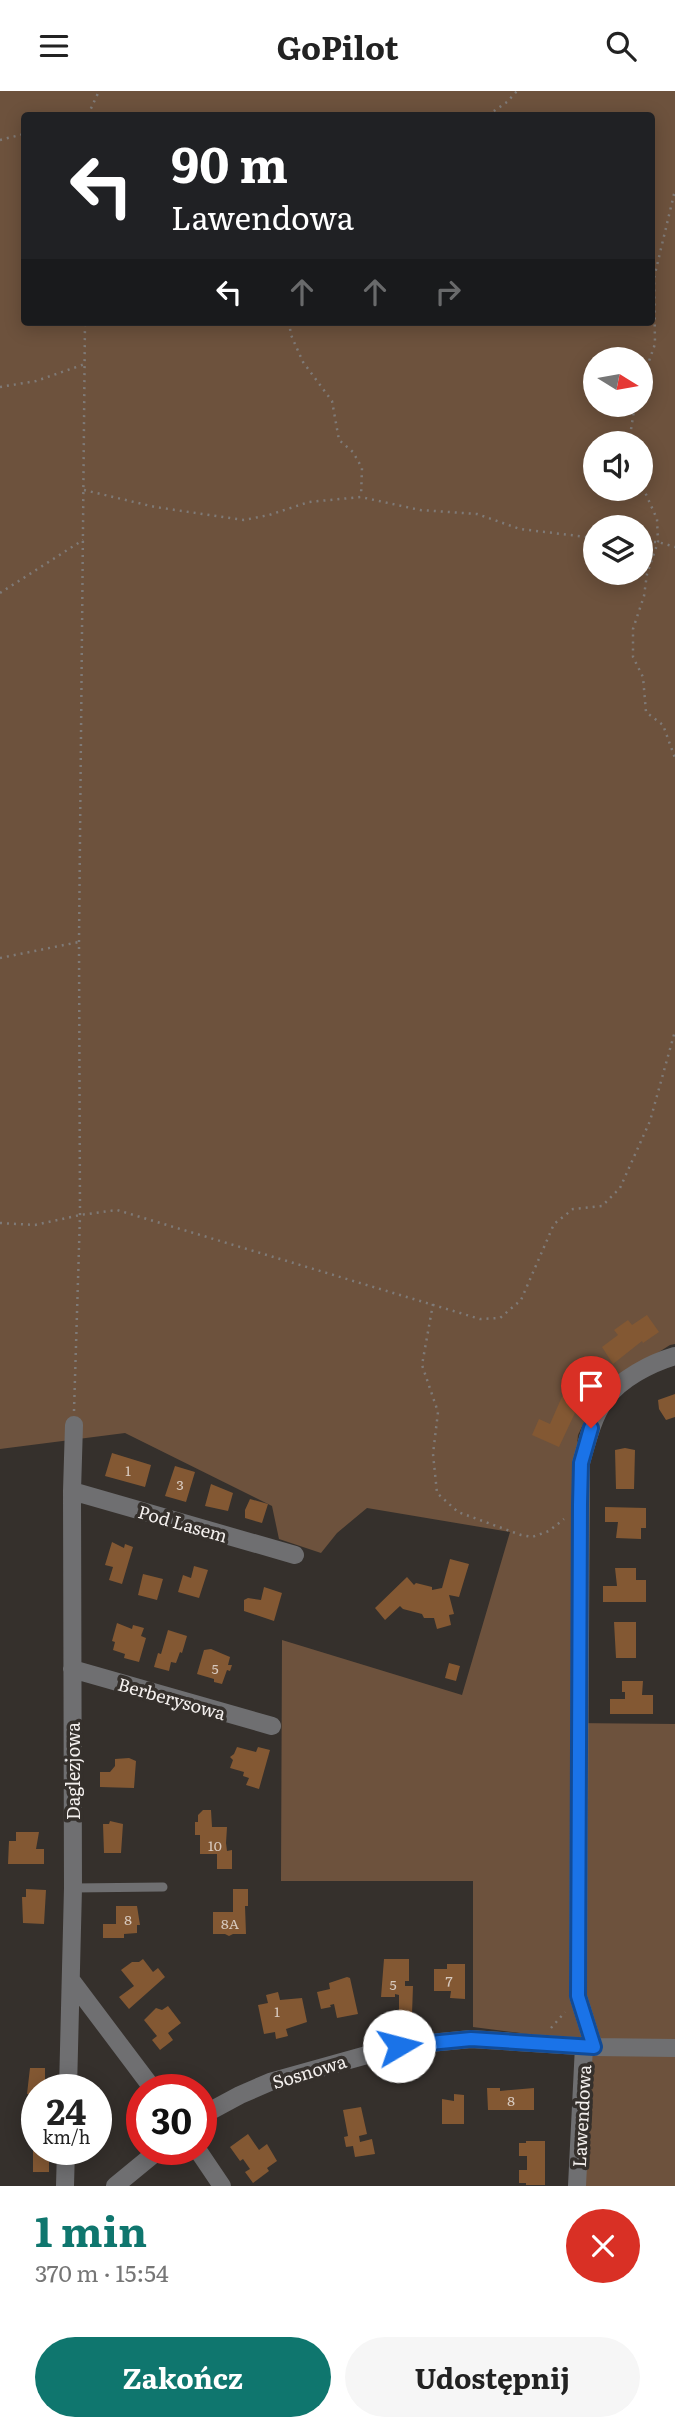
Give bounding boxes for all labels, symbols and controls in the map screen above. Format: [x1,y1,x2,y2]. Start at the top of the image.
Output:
text: GoPilot [276,22,399,70]
icon: menu [35,27,73,65]
icon: search [602,27,640,65]
text: 90 m [171,125,288,198]
icon: left [56,140,147,231]
text: Lawendowa [171,192,354,240]
icon: left [210,273,248,311]
icon: ahead [283,273,321,311]
icon: ahead [356,273,394,311]
icon: right [429,273,467,311]
north arrow [583,347,653,417]
map controls [583,347,653,585]
button: sound [583,431,653,501]
button: layers [583,515,653,585]
pin [561,1356,621,1428]
icon: arrive [572,1367,610,1405]
house number: 1 [125,1460,131,1480]
house number: 3 [176,1474,184,1494]
street label: Pod Lasem [135,1497,231,1549]
house number: 5 [211,1658,219,1678]
street label: Berberysowa [115,1670,229,1726]
street label: Daglezjowa [59,1722,86,1820]
house number: 10 [208,1835,222,1855]
house number: 8 [124,1909,132,1929]
house number: 8A [221,1913,240,1933]
house number: 7 [445,1970,453,1990]
house number: 5 [389,1974,397,1994]
house number: 1 [274,2001,280,2021]
position arrow [362,2009,436,2083]
street label: Sosnowa [269,2047,350,2095]
street label: Lawendowa [565,2064,597,2168]
speed limit sign: 30 [126,2074,217,2165]
text: 24 [47,2084,86,2136]
house number: 8 [507,2090,515,2110]
text: km/h [43,2123,90,2150]
text: 1 min [35,2198,147,2260]
button: close [566,2209,640,2283]
text: 370 m · 15:54 [35,2255,169,2289]
button: Zakończ [35,2337,331,2417]
button: Udostępnij [345,2337,640,2417]

